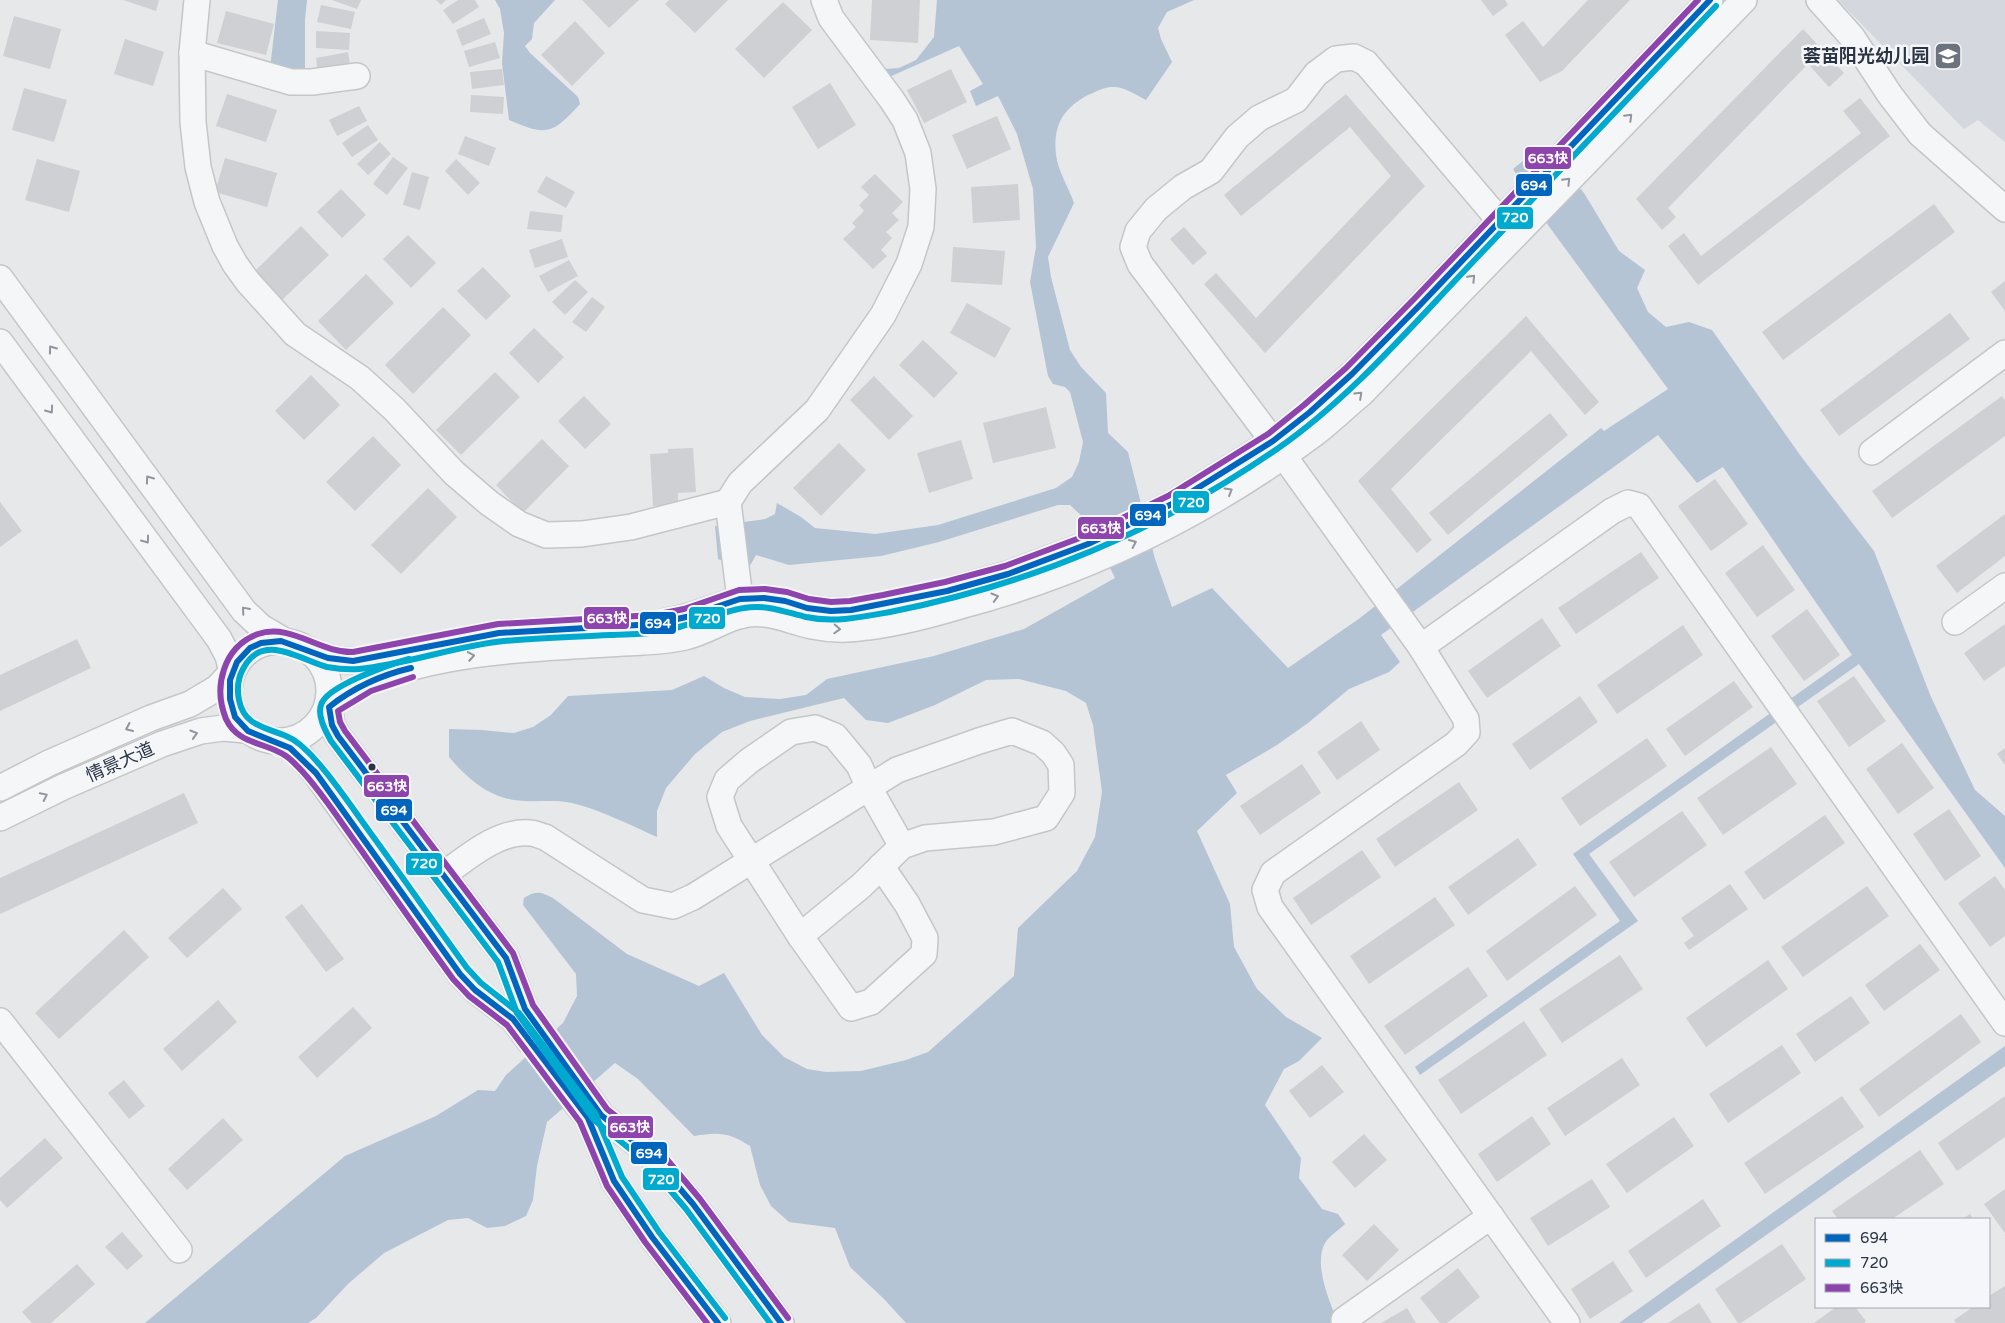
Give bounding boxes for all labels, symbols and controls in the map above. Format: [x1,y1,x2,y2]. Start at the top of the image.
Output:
school or university icon: 荟苗阳光幼儿园 [1933,41,1963,71]
place label: 荟苗阳光幼儿园 [1803,45,1929,67]
one-way arrow [1623,114,1632,123]
line badge: 663快 [1524,146,1572,170]
text: 663快 [1528,150,1568,167]
line badge: 694 [1515,173,1553,197]
text: 694 [1521,177,1547,194]
one-way arrow [1561,177,1570,186]
line badge: 720 [1496,206,1534,230]
text: 720 [1502,209,1528,226]
one-way arrow [1467,275,1476,284]
one-way arrow [49,345,58,355]
one-way arrow [1354,392,1363,401]
one-way arrow [44,404,53,414]
one-way arrow [146,476,154,485]
one-way arrow [1223,488,1232,498]
line badge: 720 [1172,490,1210,514]
text: 720 [1178,494,1204,511]
line badge: 694 [1129,503,1167,527]
text: 694 [1135,507,1161,524]
line badge: 663快 [1077,516,1125,540]
text: 663快 [1081,520,1121,537]
one-way arrow [140,534,149,544]
one-way arrow [1128,538,1137,549]
one-way arrow [991,592,999,602]
line badge: 663快 [583,606,630,630]
line badge: 720 [688,606,726,630]
one-way arrow [242,607,251,616]
text: 663快 [587,610,627,627]
text: 720 [694,610,720,627]
line badge: 694 [639,611,677,635]
text: 694 [645,615,671,632]
one-way arrow [833,623,841,634]
one-way arrow [467,651,476,662]
one-way arrow [125,721,134,732]
one-way arrow [189,729,197,739]
street label: 情景大道 [83,737,157,787]
unlabelled marker [367,762,377,772]
line badge: 663快 [363,774,410,798]
text: 663快 [367,778,407,795]
one-way arrow [39,792,48,802]
line badge: 694 [375,798,413,822]
text: 694 [381,802,407,819]
line badge: 720 [405,852,443,876]
text: 720 [411,855,437,872]
line badge: 663快 [607,1115,654,1139]
text: 663快 [610,1119,650,1136]
line badge: 694 [630,1141,668,1165]
text: 694 [636,1145,662,1162]
line badge: 720 [642,1167,680,1191]
text: 720 [648,1171,674,1188]
legend [1815,1218,1990,1308]
text: 694 [1860,1229,1888,1247]
text: 720 [1860,1254,1888,1272]
text: 663快 [1860,1279,1903,1297]

